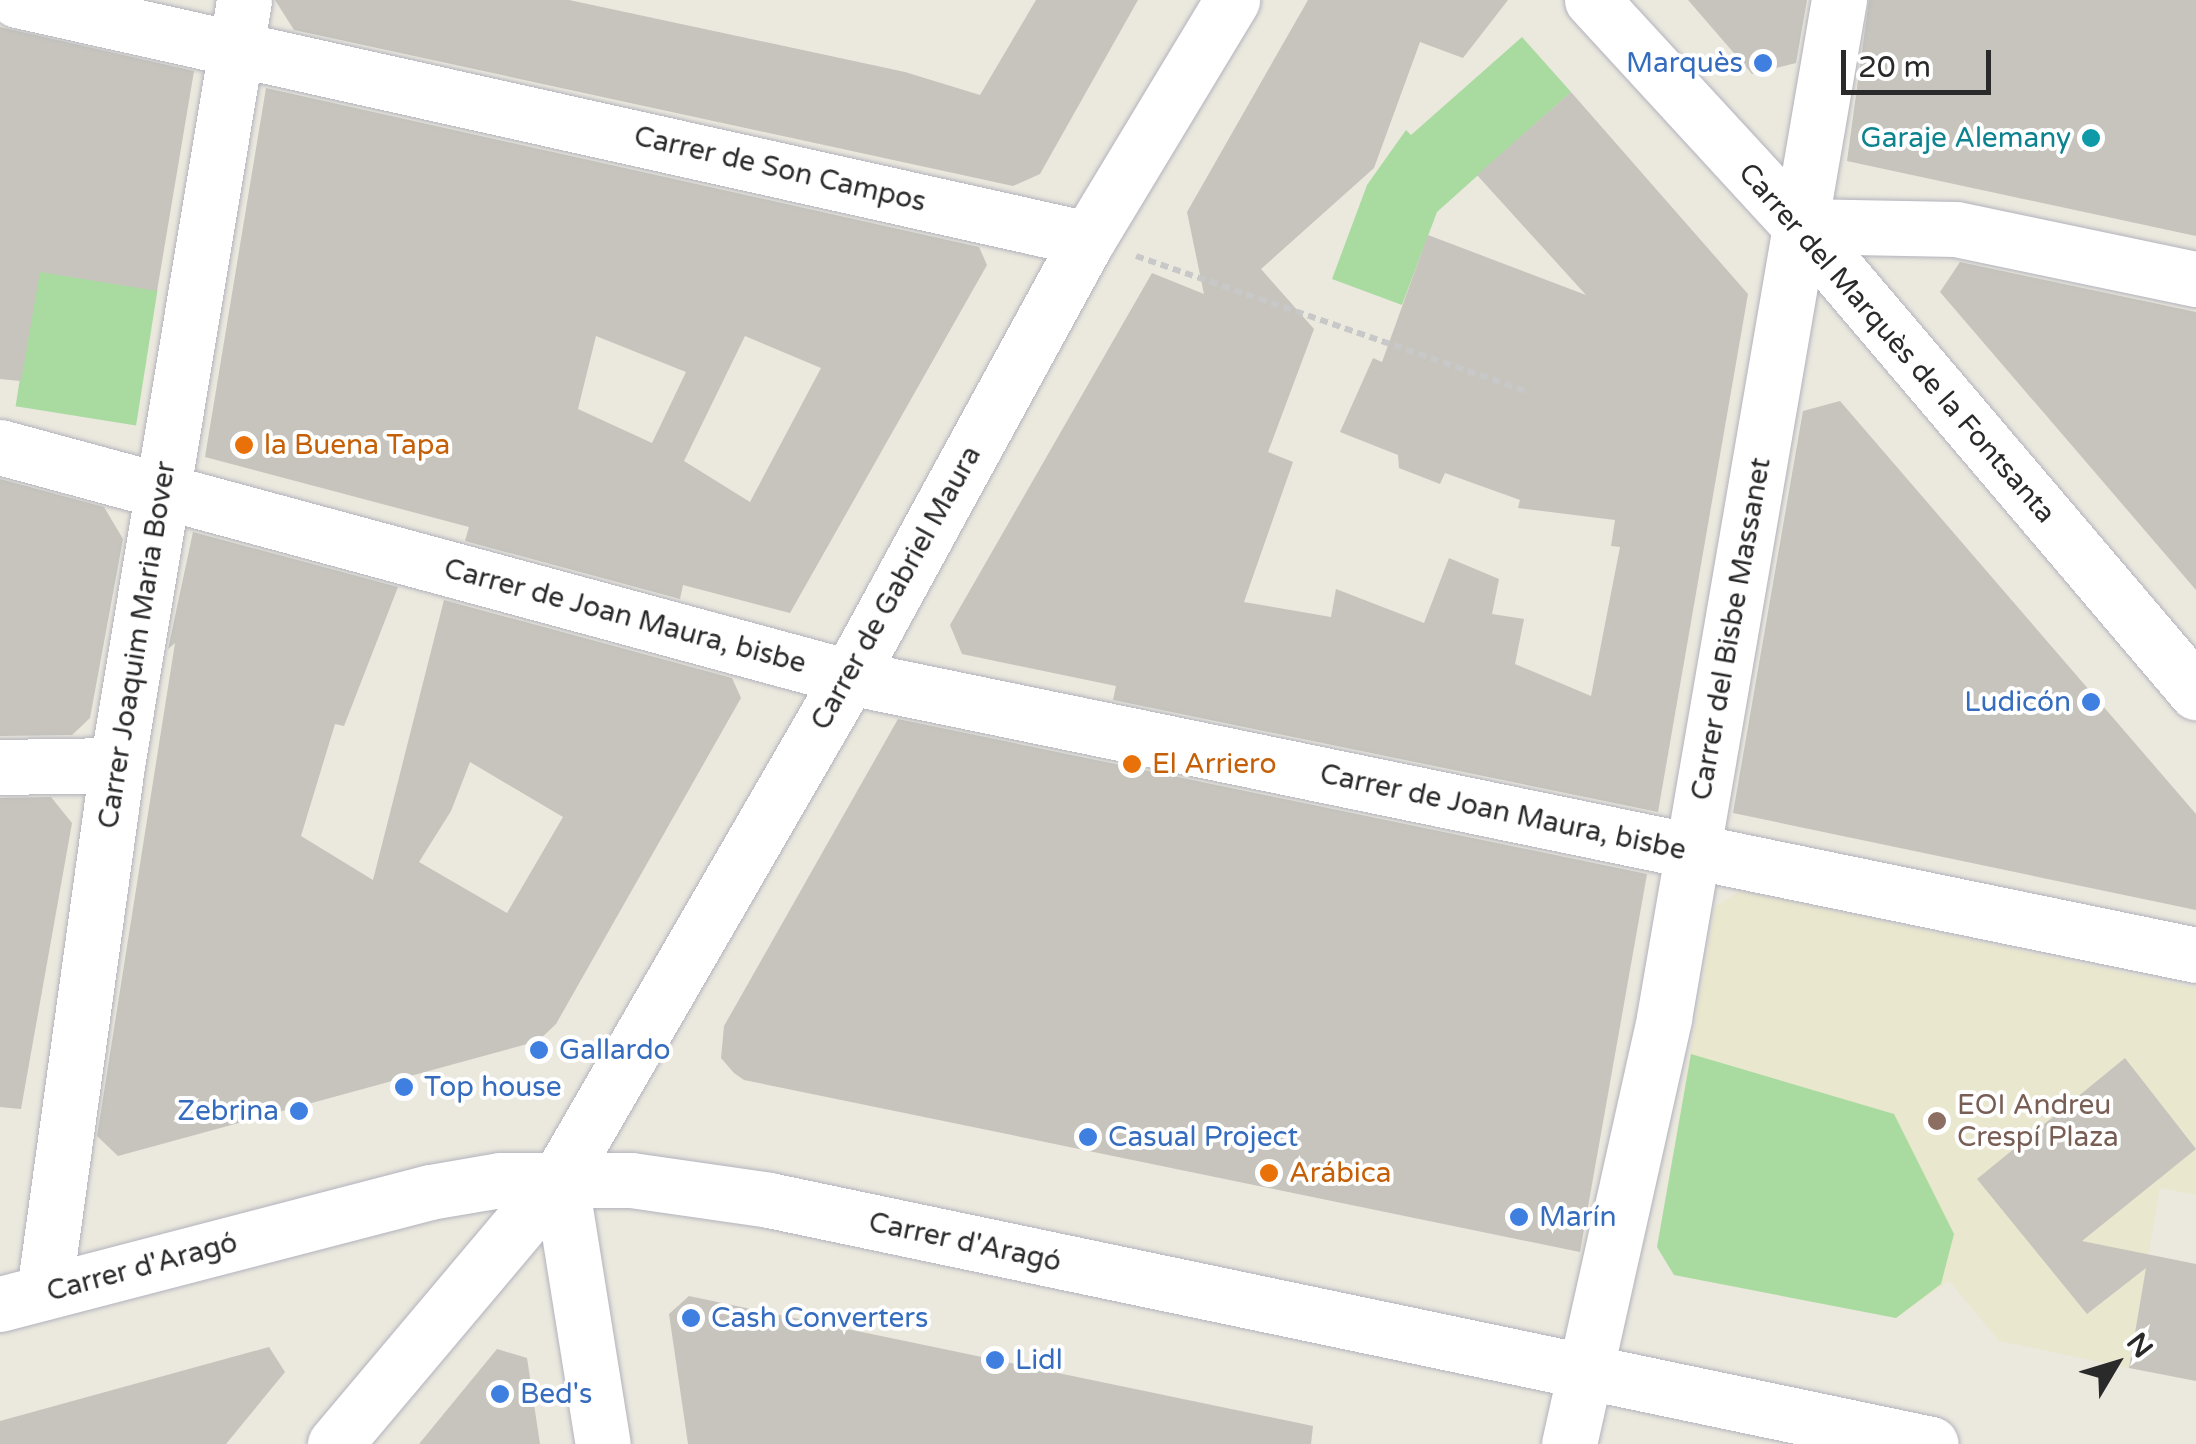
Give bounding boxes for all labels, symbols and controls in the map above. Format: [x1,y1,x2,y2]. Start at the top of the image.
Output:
scale bar [1846,30,1996,92]
place label: Marquès [1626,46,1743,80]
text: 20 m [1858,49,1931,86]
marker: Marquès [1752,52,1774,74]
street label: Carrer de Son Campos [631,119,929,219]
place label: Garaje Alemany [1861,121,2071,155]
marker: Garaje Alemany [2080,127,2102,149]
street label: Carrer del Marquès de la Fontsanta [1732,156,2062,530]
place label: la Buena Tapa [264,428,450,462]
marker: la Buena Tapa [233,434,255,456]
street label: Carrer de Gabriel Maura [804,440,988,736]
street label: Carrer del Bisbe Massanet [1684,455,1778,803]
street label: Carrer Joaquim Maria Bover [91,459,183,831]
street label: Carrer de Joan Maura, bisbe [440,551,810,681]
place label: Ludicón [1964,685,2071,719]
marker: Ludicón [2080,691,2102,713]
place label: El Arriero [1152,747,1276,781]
marker: El Arriero [1121,753,1143,775]
street label: Carrer de Joan Maura, bisbe [1317,757,1689,867]
place label: Gallardo [559,1033,671,1067]
marker: Gallardo [528,1039,550,1061]
place label: Top house [424,1070,562,1104]
marker: Top house [393,1076,415,1098]
place label: EOI Andreu Crespí Plaza [1957,1088,2119,1154]
place label: Zebrina [177,1094,279,1128]
marker: Zebrina [288,1100,310,1122]
marker: EOI Andreu Crespí Plaza [1926,1110,1948,1132]
place label: Casual Project [1108,1120,1298,1154]
marker: Casual Project [1077,1126,1099,1148]
place label: Arábica [1289,1156,1391,1190]
marker: Arábica [1258,1162,1280,1184]
place label: Marín [1539,1200,1617,1234]
street label: Carrer d'Aragó [866,1205,1064,1279]
marker: Marín [1508,1206,1530,1228]
street label: Carrer d'Aragó [43,1225,241,1309]
place label: Cash Converters [711,1301,929,1335]
marker: Cash Converters [680,1307,702,1329]
north arrow [2066,1314,2166,1414]
text: N [2119,1326,2160,1365]
place label: Lidl [1015,1343,1063,1377]
marker: Lidl [984,1349,1006,1371]
place label: Bed's [520,1377,592,1411]
marker: Bed's [489,1383,511,1405]

